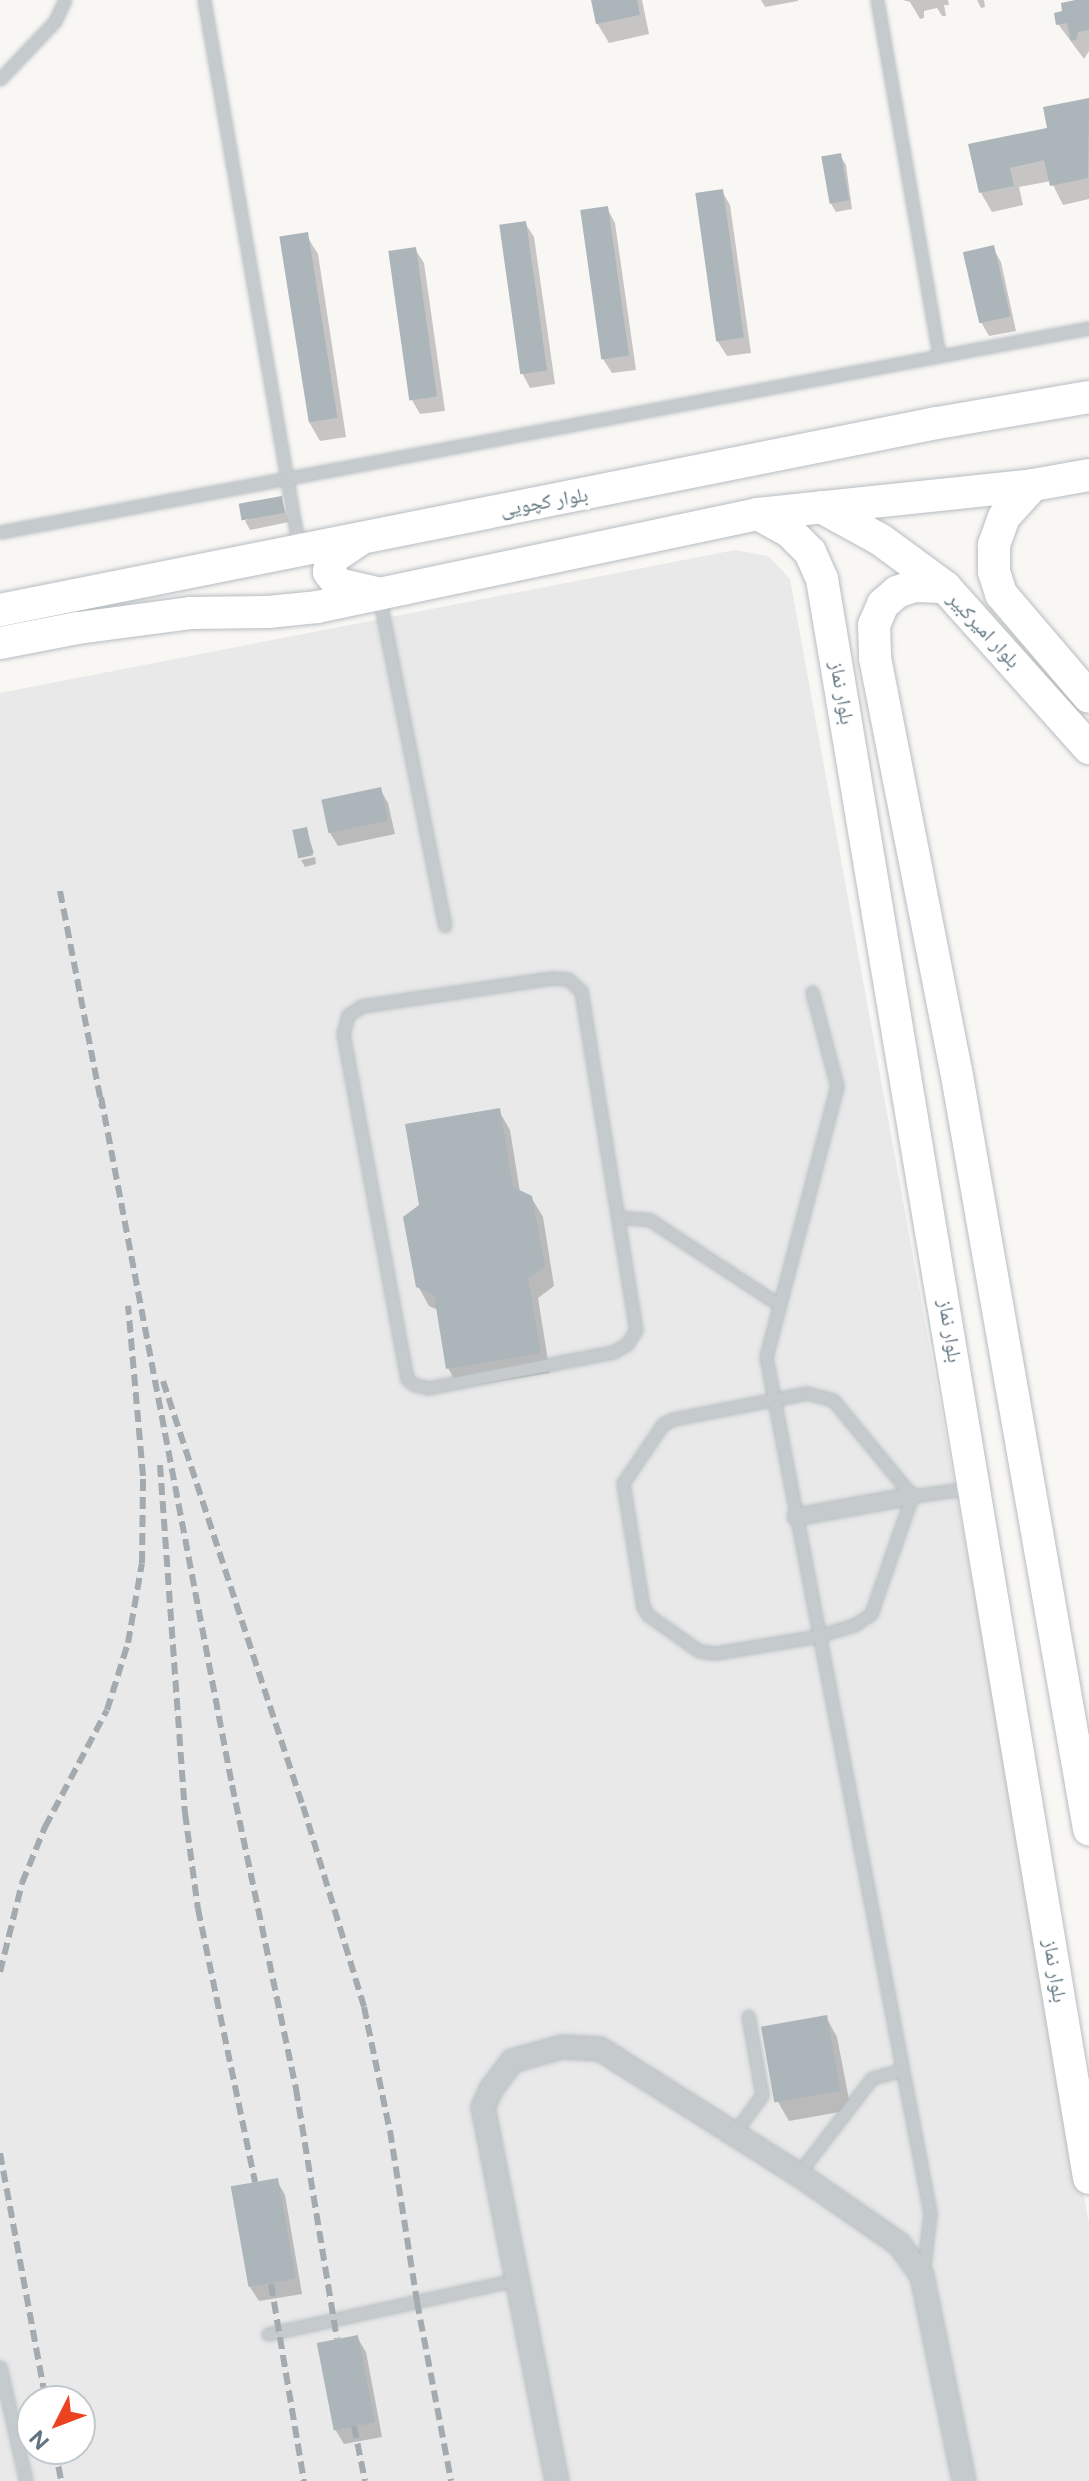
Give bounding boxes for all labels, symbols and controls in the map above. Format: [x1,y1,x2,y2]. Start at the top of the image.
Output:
street label: بلوار کچویی [498,482,590,522]
street label: بلوار امیرکبیر [943,587,1025,673]
street label: بلوار نماز [825,660,859,726]
street label: بلوار نماز [933,1298,967,1364]
street label: بلوار نماز [1038,1938,1072,2004]
north arrow [16,2385,96,2465]
text: N [24,2425,55,2455]

